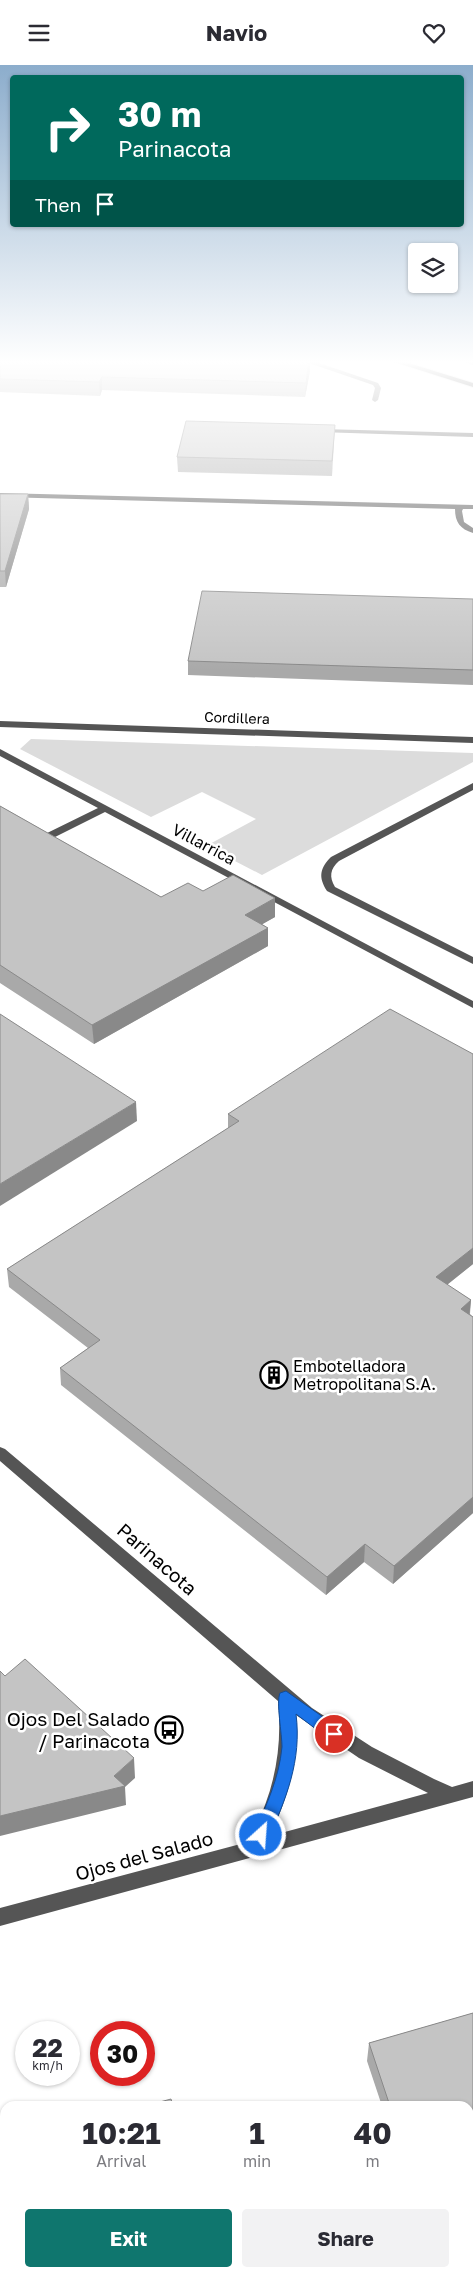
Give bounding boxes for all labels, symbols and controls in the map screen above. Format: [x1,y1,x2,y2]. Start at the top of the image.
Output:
icon: menu [25,19,53,47]
text: Navio [206,19,267,46]
icon: heart [420,19,448,47]
text: 30 m [118,93,201,135]
icon: right [35,95,100,160]
text: Parinacota [118,135,231,162]
icon: arrive [91,190,119,218]
text: Then [35,193,81,216]
map controls [408,243,458,293]
button: layers [408,243,458,293]
street label: Cordillera [204,708,270,727]
street label: Villarrica [169,819,239,869]
place label: Embotelladora Metropolitana S.A. [293,1356,436,1394]
building icon: Embotelladora Metropolitana S.A. [259,1360,289,1390]
street label: Parinacota [113,1518,202,1599]
place label: Ojos Del Salado / Parinacota [7,1707,150,1752]
pin [313,1713,355,1755]
bus stop icon: Ojos Del Salado / Parinacota [154,1715,184,1745]
icon: arrive [320,1720,348,1748]
position arrow [234,1808,286,1860]
street label: Ojos del Salado [72,1826,215,1885]
speed limit sign: 30 [90,2021,155,2086]
text: 22 [32,2032,63,2063]
text: km/h [32,2058,63,2073]
text: 10:21 [82,2115,161,2151]
text: 1 [249,2115,265,2151]
text: 40 [353,2115,392,2151]
text: Arrival [96,2151,147,2171]
text: min [243,2151,271,2171]
text: m [365,2151,380,2171]
button: Exit [25,2209,232,2267]
button: Share [242,2209,449,2267]

